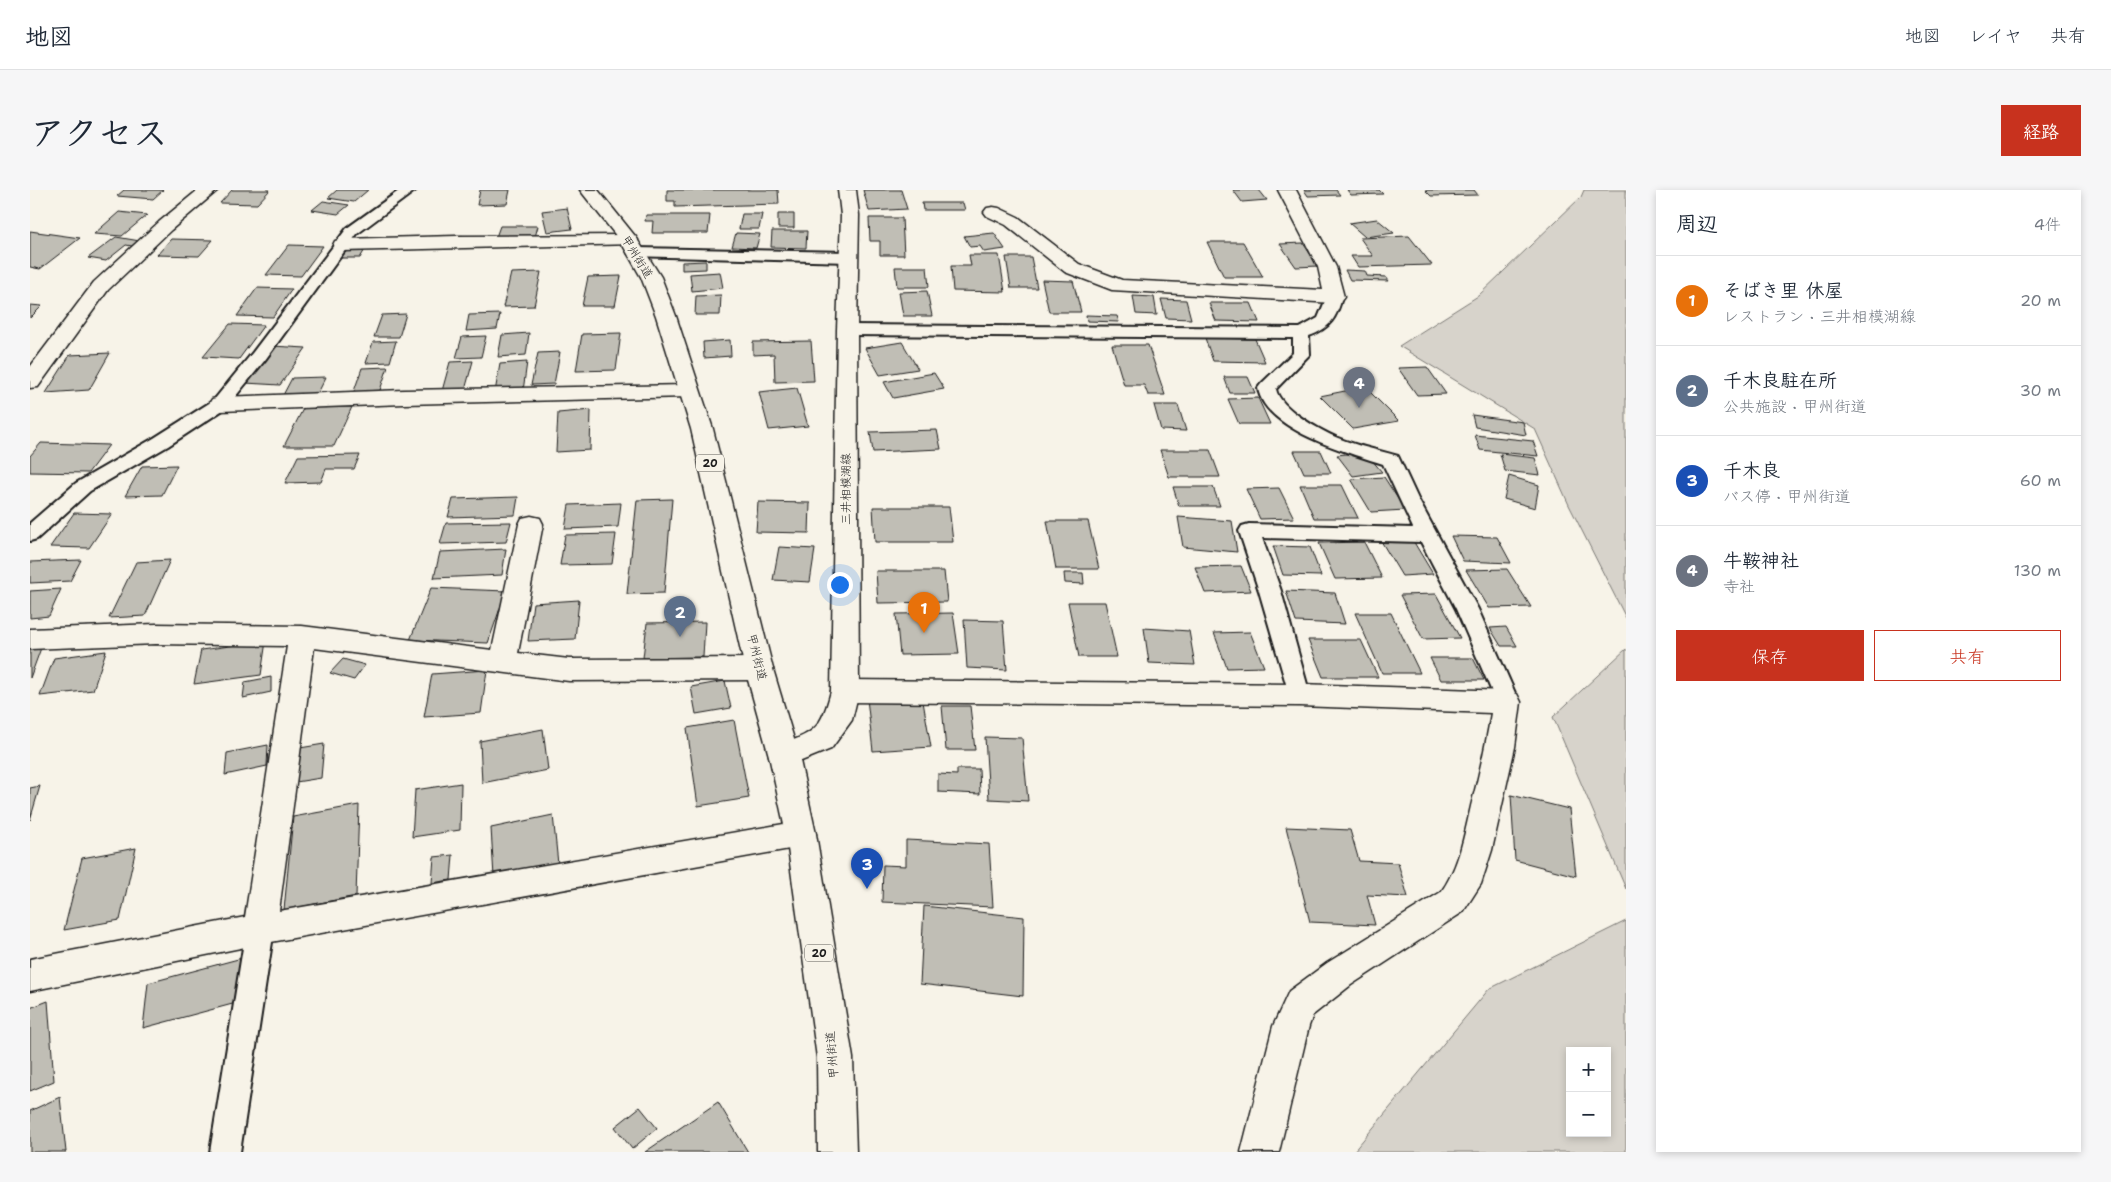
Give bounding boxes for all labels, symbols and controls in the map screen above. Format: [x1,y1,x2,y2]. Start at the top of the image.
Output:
text: 地図 [25,21,73,53]
text: 地図 [1905,24,1941,48]
text: レイヤ [1969,24,2022,48]
text: 共有 [2050,24,2086,48]
button: 経路 [2001,105,2081,156]
text: アクセス [30,109,168,156]
text: 周辺 [1676,210,1718,238]
text: 4件 [2034,214,2061,235]
street label: 甲州街道 [617,232,657,282]
text: そばき里 休屋 [1723,278,1844,303]
text: 1 [1688,290,1696,311]
text: 20 m [2020,290,2061,311]
text: レストラン · 三井相模湖線 [1723,306,1916,327]
pin: 4 [1343,367,1375,408]
text: 千木良駐在所 [1723,368,1837,393]
text: 2 [1686,380,1698,401]
text: 30 m [2020,380,2061,401]
text: 公共施設 · 甲州街道 [1723,396,1866,417]
street label: 三井相模湖線 [838,453,854,525]
road number: 20 [696,454,724,472]
text: 千木良 [1723,458,1780,483]
text: 3 [1686,470,1698,491]
text: 60 m [2020,470,2061,491]
text: バス停 · 甲州街道 [1723,486,1850,507]
text: 牛鞍神社 [1723,548,1799,573]
text: 4 [1686,560,1698,581]
text: 130 m [2014,560,2061,581]
your location [827,572,853,598]
text: 寺社 [1723,576,1755,597]
pin: 1 [908,592,940,633]
pin: 2 [664,596,696,637]
button: 保存 [1676,630,1864,681]
button: 共有 [1874,630,2061,681]
street label: 甲州街道 [743,632,771,682]
pin: 3 [851,848,883,889]
road number: 20 [805,944,833,961]
street label: 甲州街道 [822,1030,842,1080]
map controls [1566,1047,1611,1137]
button: + [1566,1047,1611,1092]
button: − [1566,1092,1611,1137]

